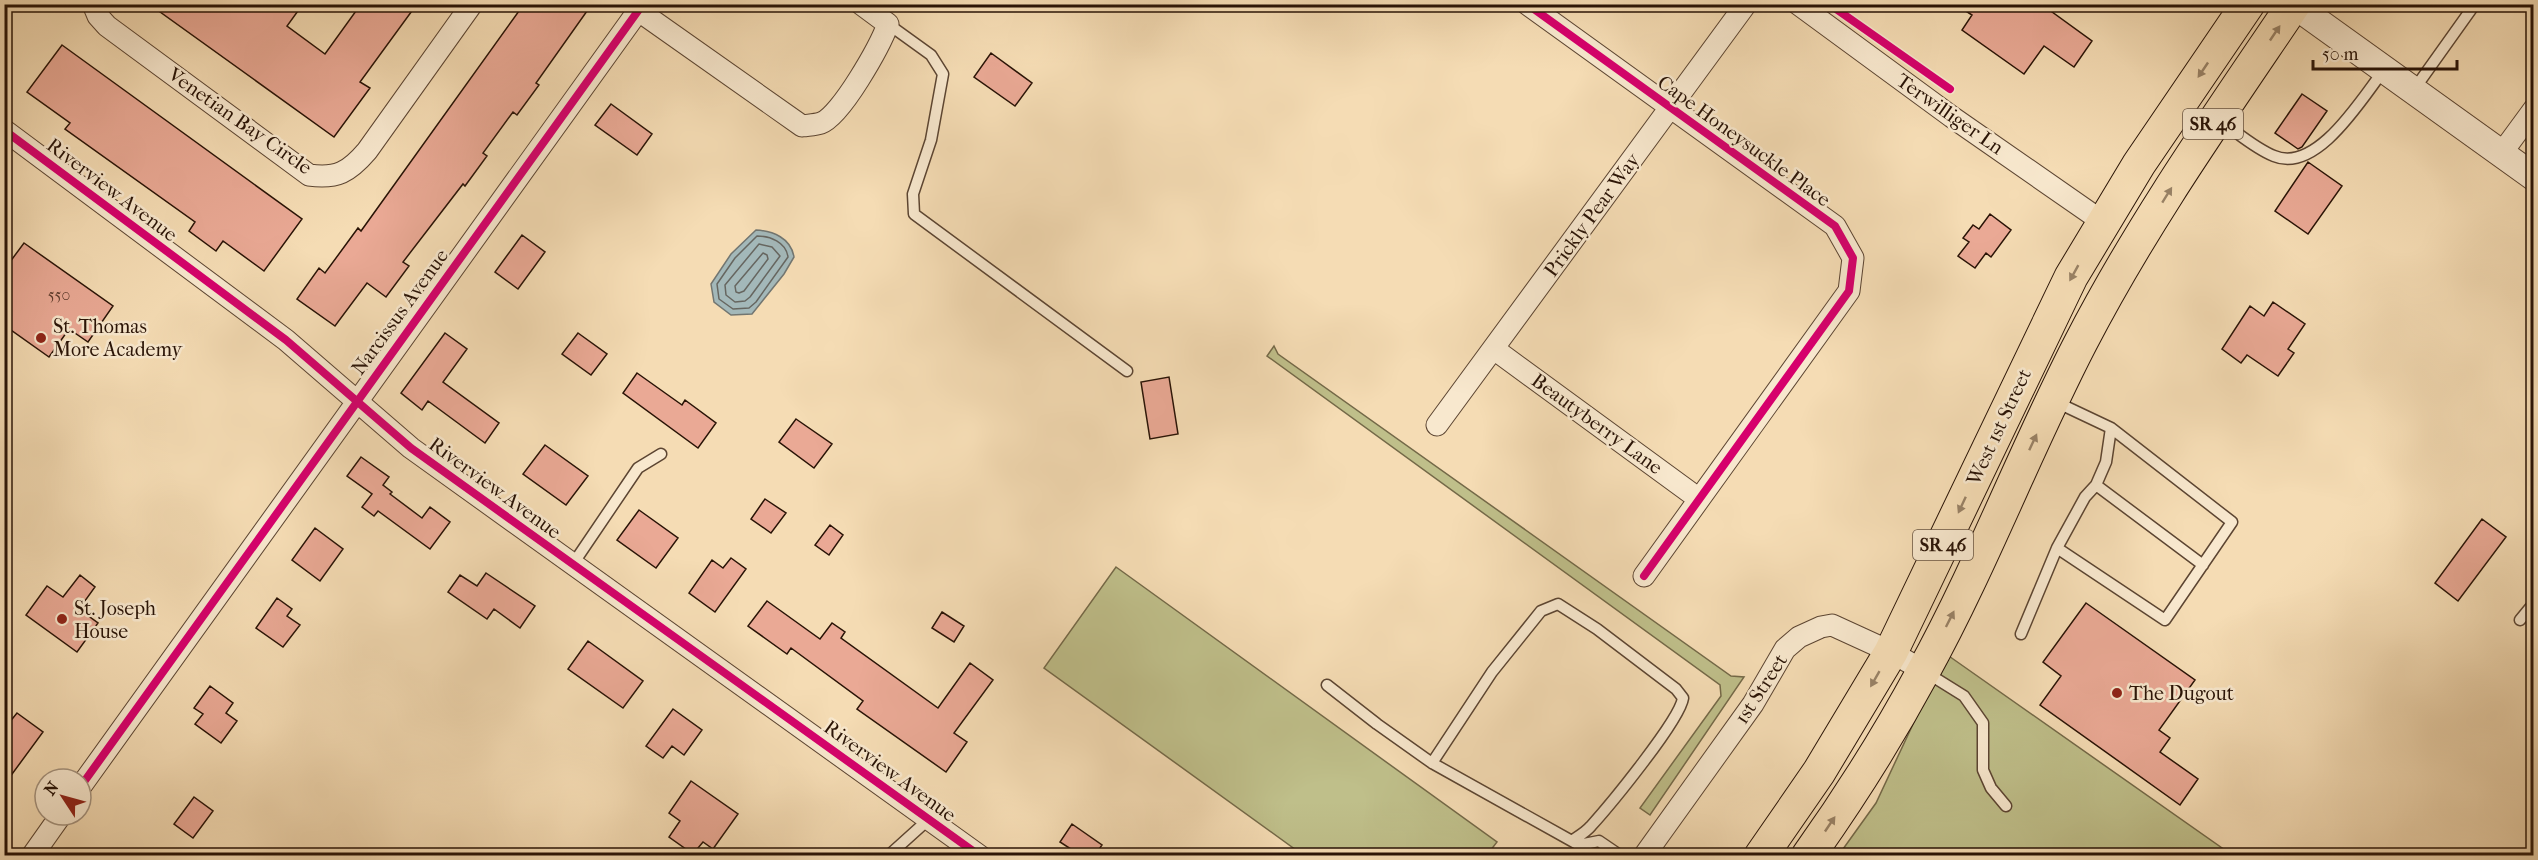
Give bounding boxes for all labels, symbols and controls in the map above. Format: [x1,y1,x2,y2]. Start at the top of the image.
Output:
one-way arrow [2269,25,2281,41]
scale bar [2313,33,2457,71]
text: 50 m [2322,44,2359,65]
street label: Venetian Bay Circle [163,62,316,179]
one-way arrow [2198,62,2209,78]
street label: Terwilliger Ln [1892,69,2008,160]
street label: Cape Honeysuckle Place [1653,71,1835,211]
road number: SR 46 [2183,109,2243,139]
street label: Riverview Avenue [42,133,182,247]
street label: Prickly Pear Way [1540,148,1645,281]
one-way arrow [2161,187,2172,203]
street label: Narcissus Avenue [347,245,453,379]
one-way arrow [2069,264,2079,281]
house number: 550 [48,285,70,304]
place label: St. Thomas More Academy [53,315,183,361]
marker: St. Thomas More Academy [34,331,48,345]
street label: West 1st Street [1962,365,2036,490]
street label: Beautyberry Lane [1527,369,1667,479]
street label: Riverview Avenue [425,432,565,544]
one-way arrow [2029,434,2038,451]
one-way arrow [1957,496,1967,514]
road number: SR 46 [1913,530,1973,560]
place label: St. Joseph House [74,597,157,643]
one-way arrow [1945,610,1955,627]
marker: St. Joseph House [55,612,69,626]
street label: 1st Street [1730,650,1792,728]
one-way arrow [1871,671,1881,688]
place label: The Dugout [2129,682,2234,705]
marker: The Dugout [2110,686,2124,700]
street label: Riverview Avenue [820,715,960,827]
north arrow [33,767,93,827]
text: N [40,777,63,799]
one-way arrow [1824,817,1836,833]

